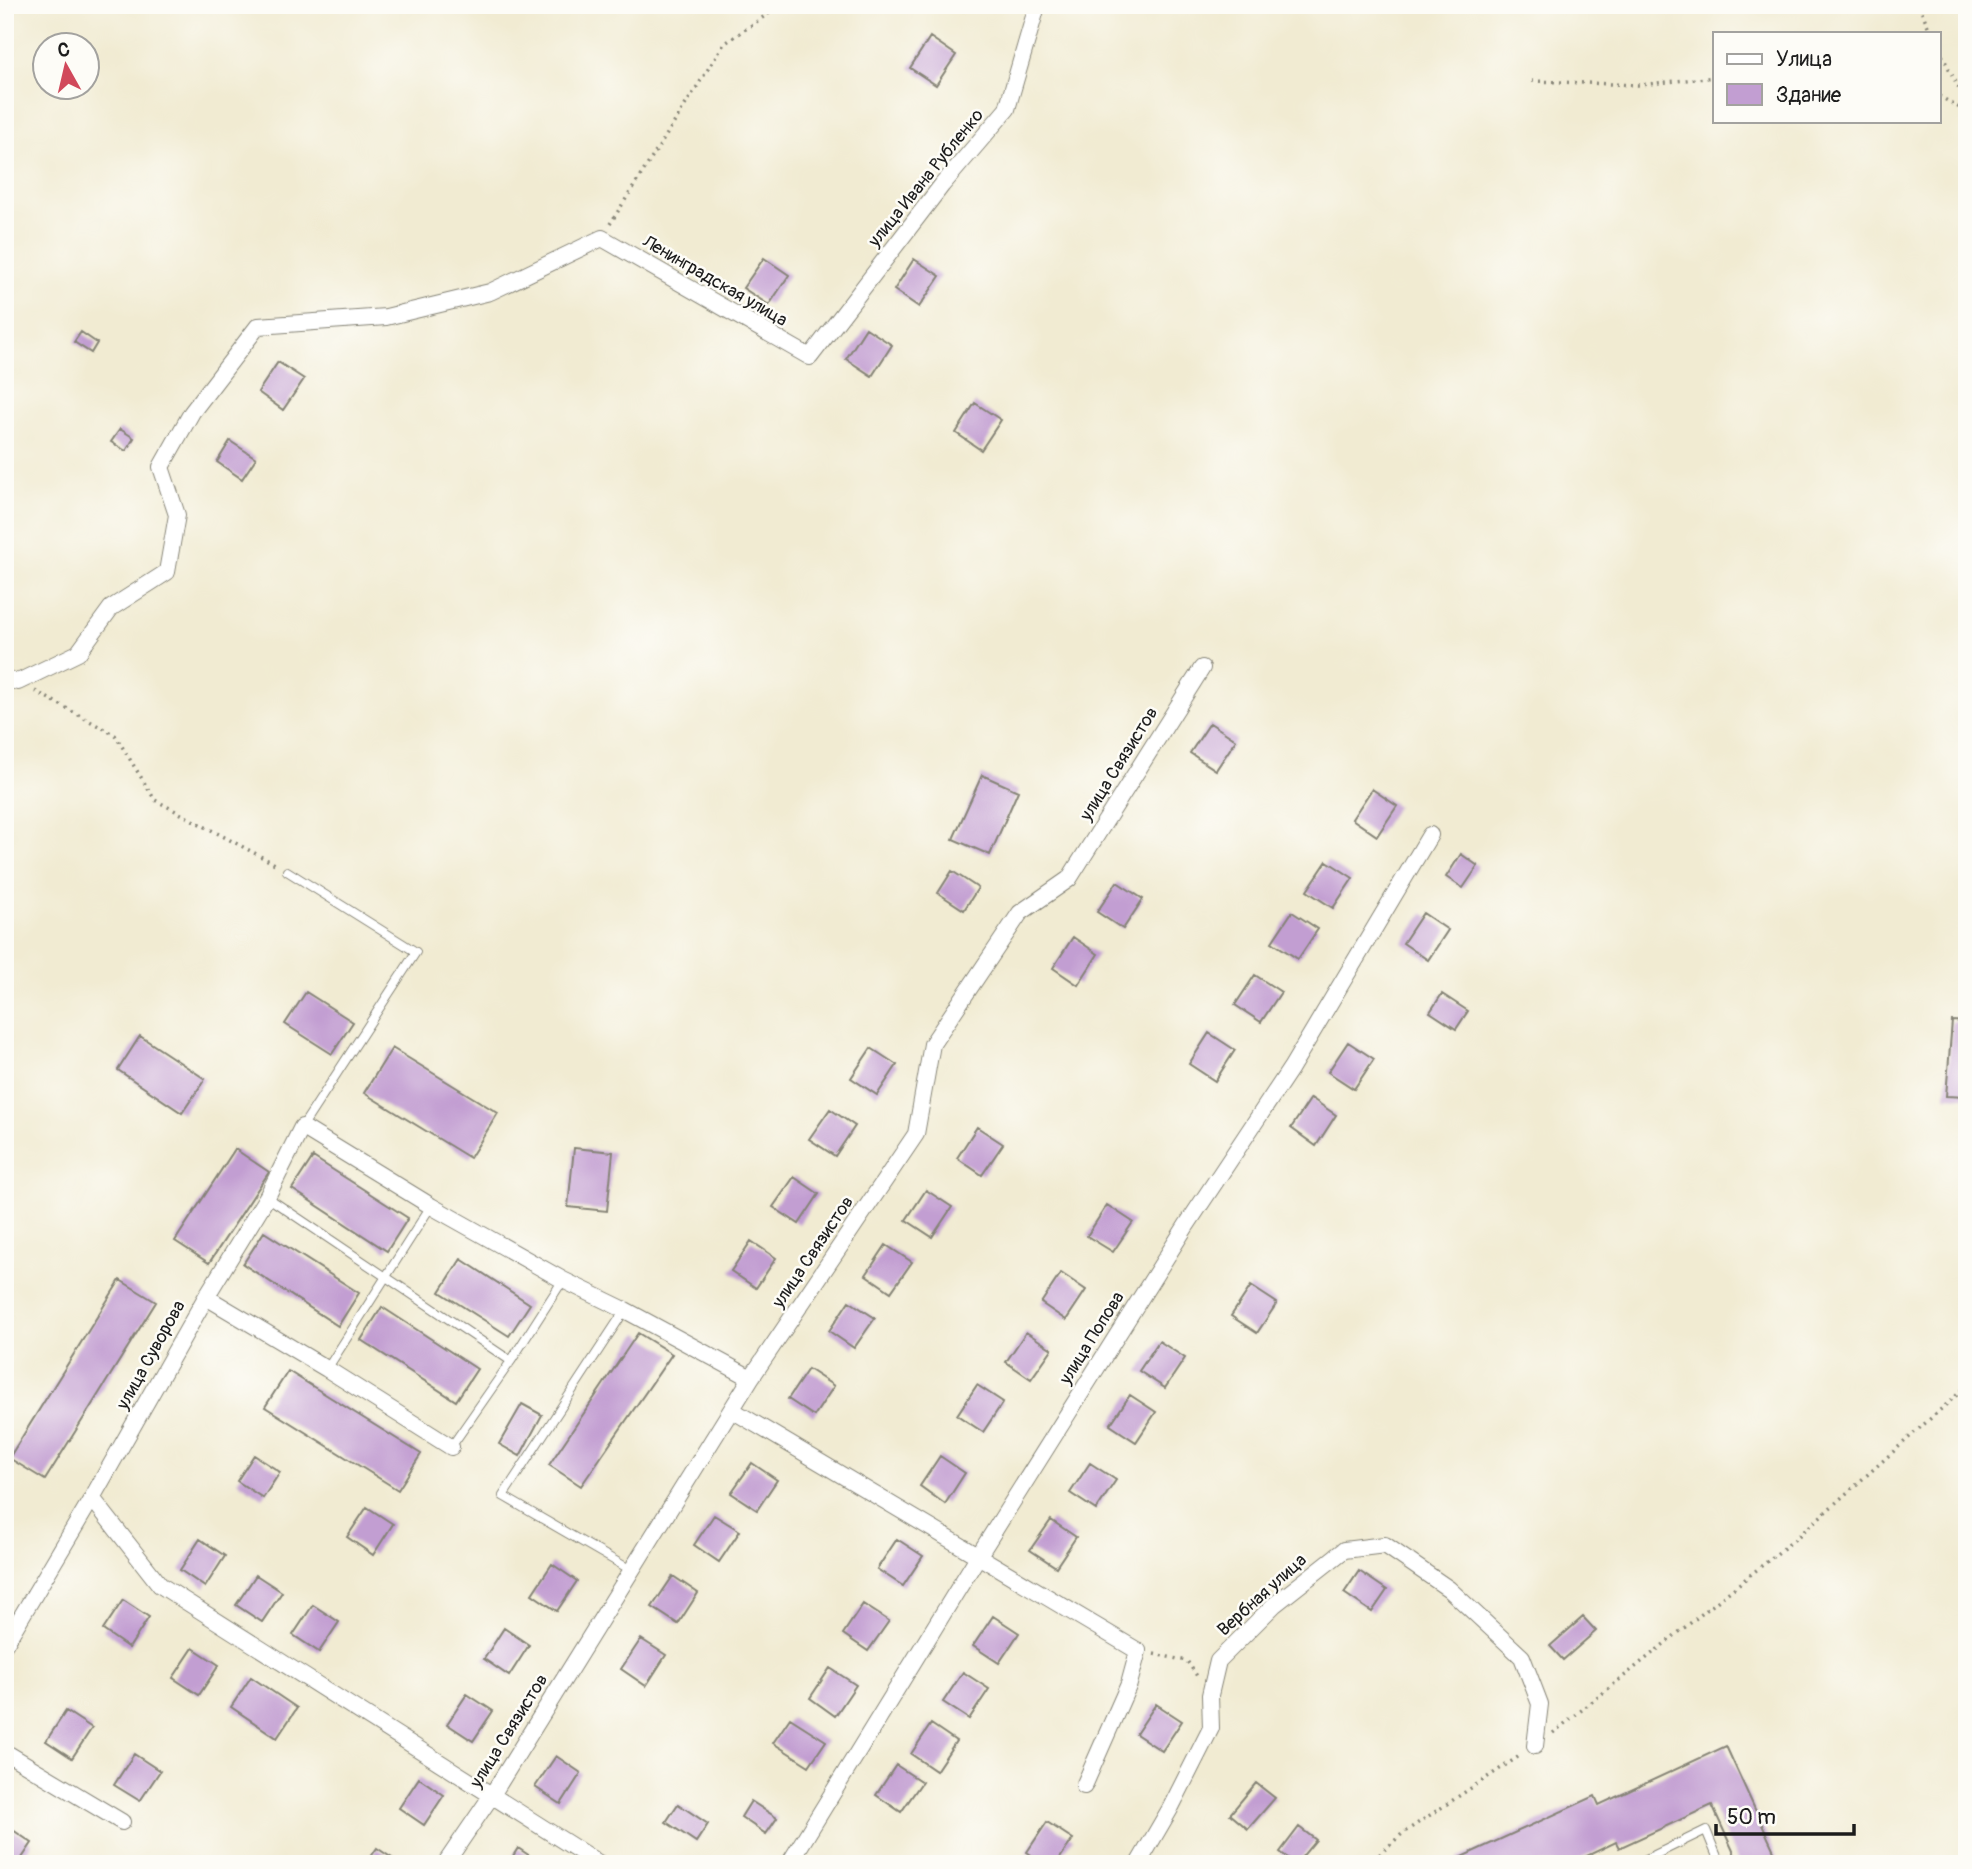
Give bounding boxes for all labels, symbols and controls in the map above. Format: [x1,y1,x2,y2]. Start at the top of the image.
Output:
north arrow [32,32,102,102]
legend [1713,32,1940,122]
text: С [56,37,72,63]
text: Улица [1776,46,1832,73]
text: Здание [1776,82,1842,109]
street label: улица Ивана Рубленко [863,104,989,253]
street label: Ленинградская улица [638,230,792,332]
street label: улица Связистов [1074,703,1163,826]
street label: улица Связистов [767,1192,859,1313]
street label: улица Попова [1054,1287,1130,1390]
street label: улица Суворова [111,1296,190,1415]
street label: Вербная улица [1213,1549,1311,1641]
street label: улица Связистов [464,1670,553,1793]
scale bar [1716,1792,1855,1836]
text: 50 m [1727,1804,1776,1831]

